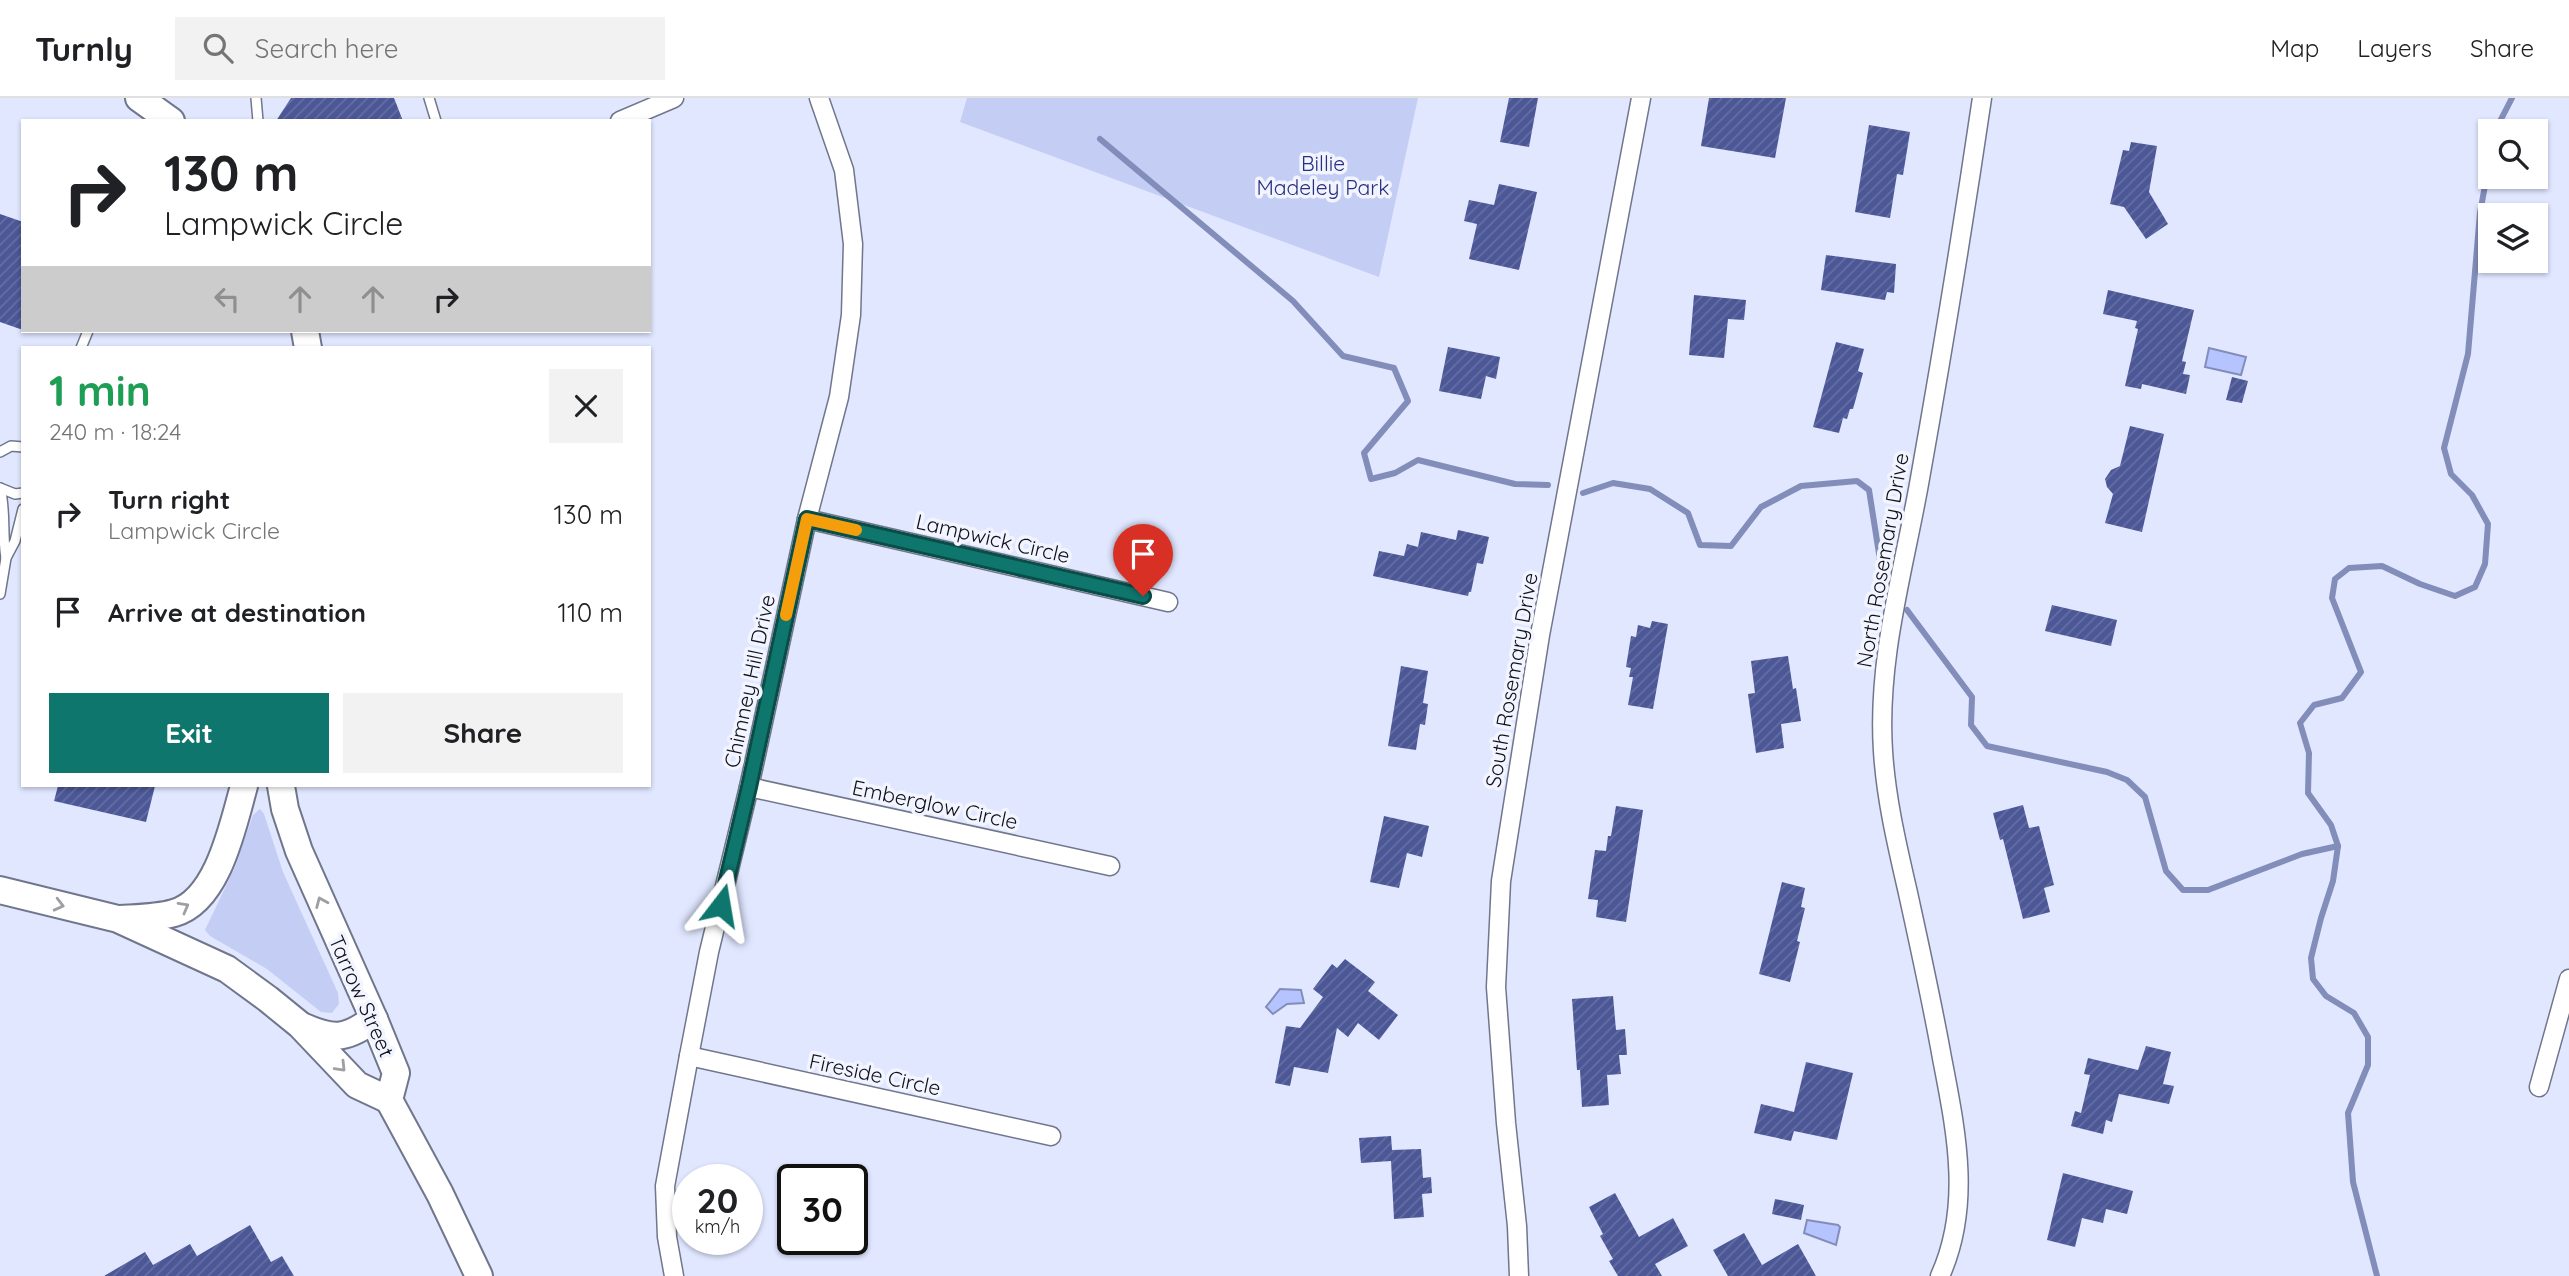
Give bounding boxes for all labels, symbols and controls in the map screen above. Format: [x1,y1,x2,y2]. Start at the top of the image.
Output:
search box [175,17,665,80]
text: Turnly [35,28,133,69]
icon: search [199,29,237,67]
text: Search here [255,32,398,65]
text: Map [2270,33,2319,63]
text: Layers [2357,33,2432,63]
text: Share [2470,33,2534,63]
map controls [2478,119,2548,273]
button: search [2478,119,2548,189]
text: 130 m [164,142,298,203]
icon: right [49,147,140,238]
park label: Billie Madeley Park [1256,150,1390,200]
text: Lampwick Circle [164,203,403,243]
button: layers [2478,203,2548,273]
icon: left [208,280,246,318]
icon: ahead [281,280,319,318]
icon: ahead [354,280,392,318]
icon: right [427,280,465,318]
text: 1 min [49,364,151,417]
button: close [549,369,623,443]
text: 240 m · 18:24 [49,417,181,446]
street label: North Rosemary Drive [1850,451,1914,669]
text: Turn right [108,483,230,516]
icon: right [49,495,87,533]
text: 130 m [553,498,623,531]
street label: Lampwick Circle [914,508,1072,568]
text: Lampwick Circle [108,516,280,545]
pin [1113,524,1173,596]
icon: arrive [1124,535,1162,573]
street label: South Rosemary Drive [1479,571,1543,789]
street label: Chimney Hill Drive [718,592,780,770]
icon: arrive [49,593,87,631]
text: Arrive at destination [108,596,366,629]
text: 110 m [557,596,623,629]
button: Exit [49,693,329,773]
button: Share [343,693,623,773]
street label: Emberglow Circle [850,774,1020,834]
position arrow [684,868,758,942]
one-way arrow [53,897,65,911]
one-way arrow [315,897,329,909]
one-way arrow [177,902,190,915]
street label: Tarrow Street [324,931,400,1061]
street label: Fireside Circle [807,1047,943,1101]
one-way arrow [332,1059,345,1072]
speed limit sign: 30 [777,1164,868,1255]
text: 20 [697,1178,738,1222]
text: km/h [695,1215,740,1238]

